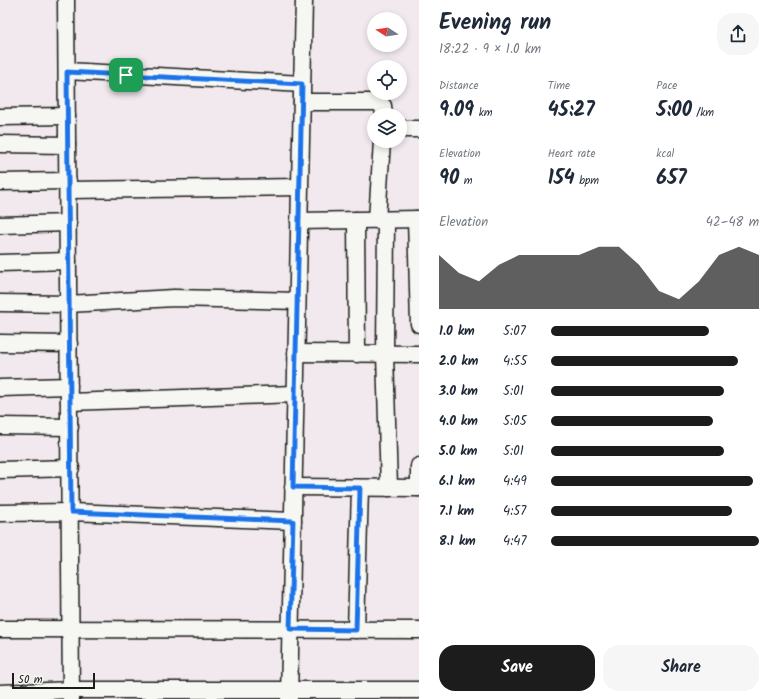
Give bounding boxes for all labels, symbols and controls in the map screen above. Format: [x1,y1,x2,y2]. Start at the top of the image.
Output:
text: Evening run [439,6,551,41]
north arrow [367,12,407,52]
map controls [367,12,407,148]
button: share [717,13,759,55]
text: 18:22 · 9 × 1.0 km [439,39,541,60]
pin [109,58,143,92]
button: locate [367,60,407,100]
icon: arrive [115,64,137,86]
text: Distance [439,77,479,95]
text: Time [548,77,570,95]
text: Pace [656,77,677,95]
text: 9.09 [439,95,474,127]
text: 45:27 [548,95,595,127]
text: 5:00 [656,95,692,127]
text: km [474,104,493,122]
text: /km [692,104,714,122]
button: layers [367,108,407,148]
text: Elevation [439,145,481,163]
text: Heart rate [548,145,595,163]
text: kcal [656,145,674,163]
text: 90 [439,163,459,195]
text: 154 [548,163,575,195]
text: 657 [656,163,687,195]
text: m [459,172,473,190]
text: bpm [575,172,599,190]
text: Elevation [439,212,488,233]
text: 42–48 m [706,212,759,233]
text: 1.0 km [439,321,475,342]
text: 5:07 [503,321,526,342]
text: 2.0 km [439,351,478,372]
text: 4:55 [503,351,527,372]
text: 3.0 km [439,381,478,402]
text: 5:01 [503,381,524,402]
text: 4.0 km [439,411,478,432]
text: 5:05 [503,411,527,432]
text: 5.0 km [439,441,477,462]
text: 5:01 [503,441,524,462]
text: 6.1 km [439,471,475,492]
text: 4:49 [503,471,527,492]
text: 7.1 km [439,501,474,522]
text: 4:57 [503,501,526,522]
text: 8.1 km [439,531,476,552]
text: 4:47 [503,531,527,552]
button: Save [439,645,595,691]
button: Share [603,645,759,691]
scale bar [12,671,95,690]
text: 50 m [18,671,43,689]

